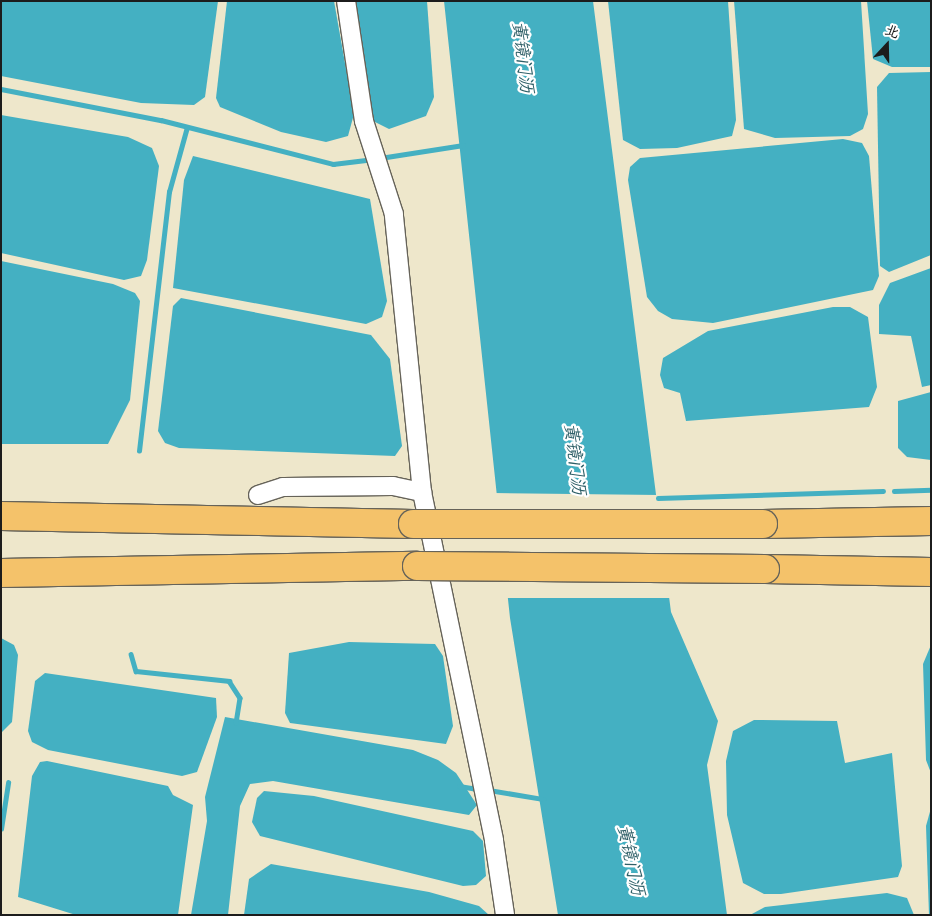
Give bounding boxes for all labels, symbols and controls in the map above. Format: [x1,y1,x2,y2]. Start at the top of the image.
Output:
text: 北 [883,19,902,42]
water label: 黄镜门沥 [508,20,538,94]
north arrow [862,20,912,70]
water label: 黄镜门沥 [560,422,590,496]
water label: 黄镜门沥 [613,823,649,897]

